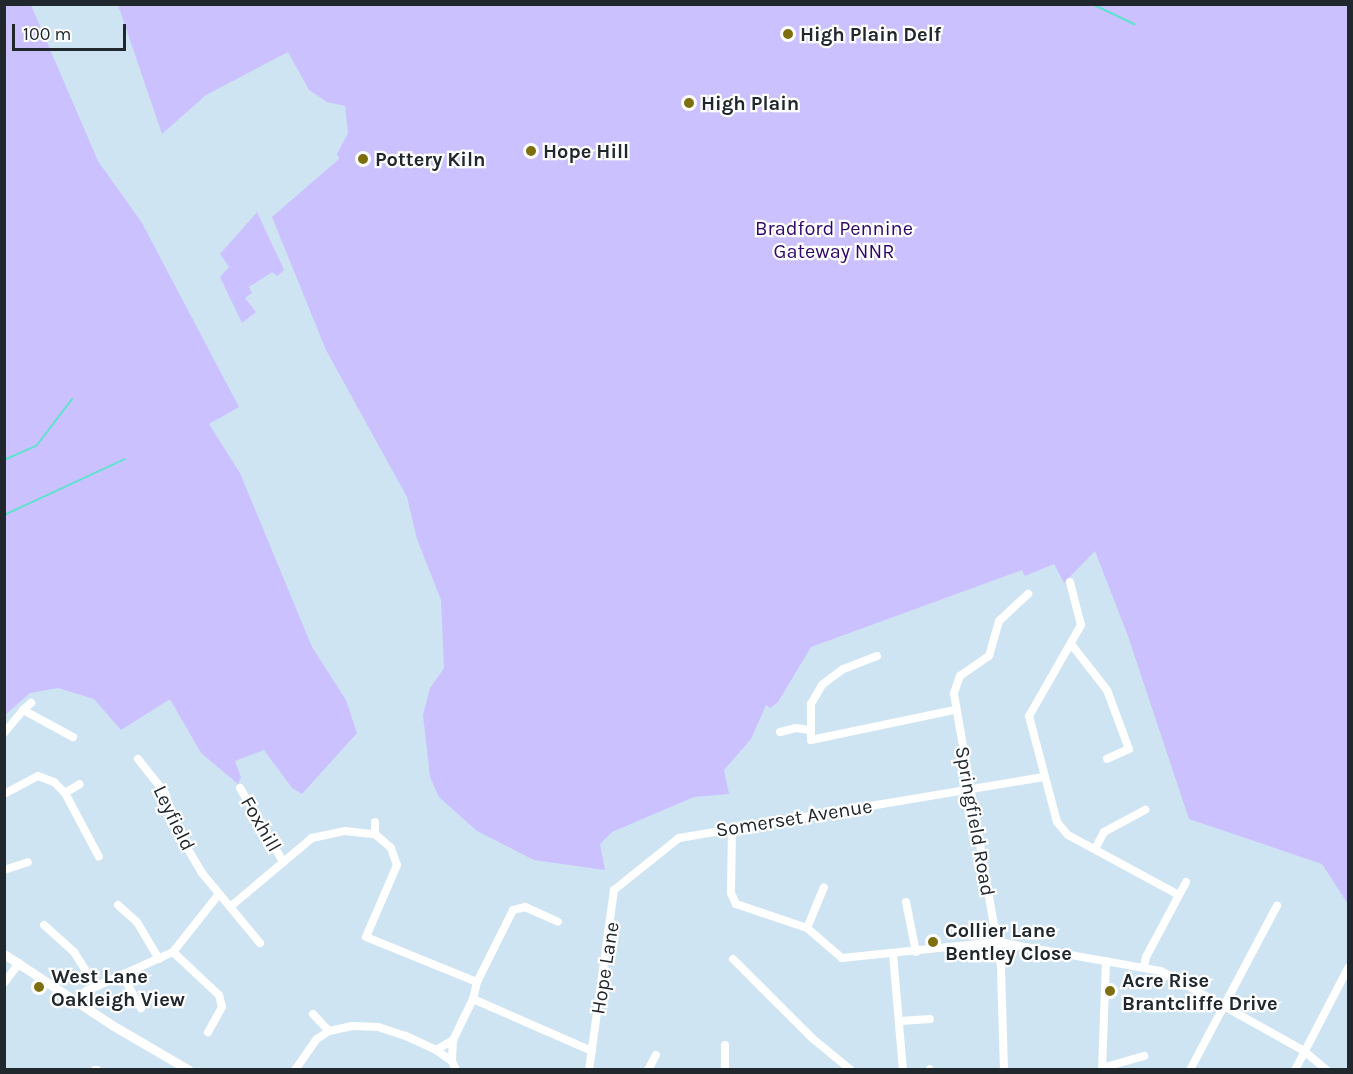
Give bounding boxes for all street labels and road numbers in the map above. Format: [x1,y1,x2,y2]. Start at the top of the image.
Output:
street label: Springfield Road [950,744,1000,898]
street label: Leyfield [148,782,200,854]
street label: Foxhill [236,792,286,856]
street label: Somerset Avenue [714,794,874,842]
street label: Hope Lane [586,920,624,1016]

